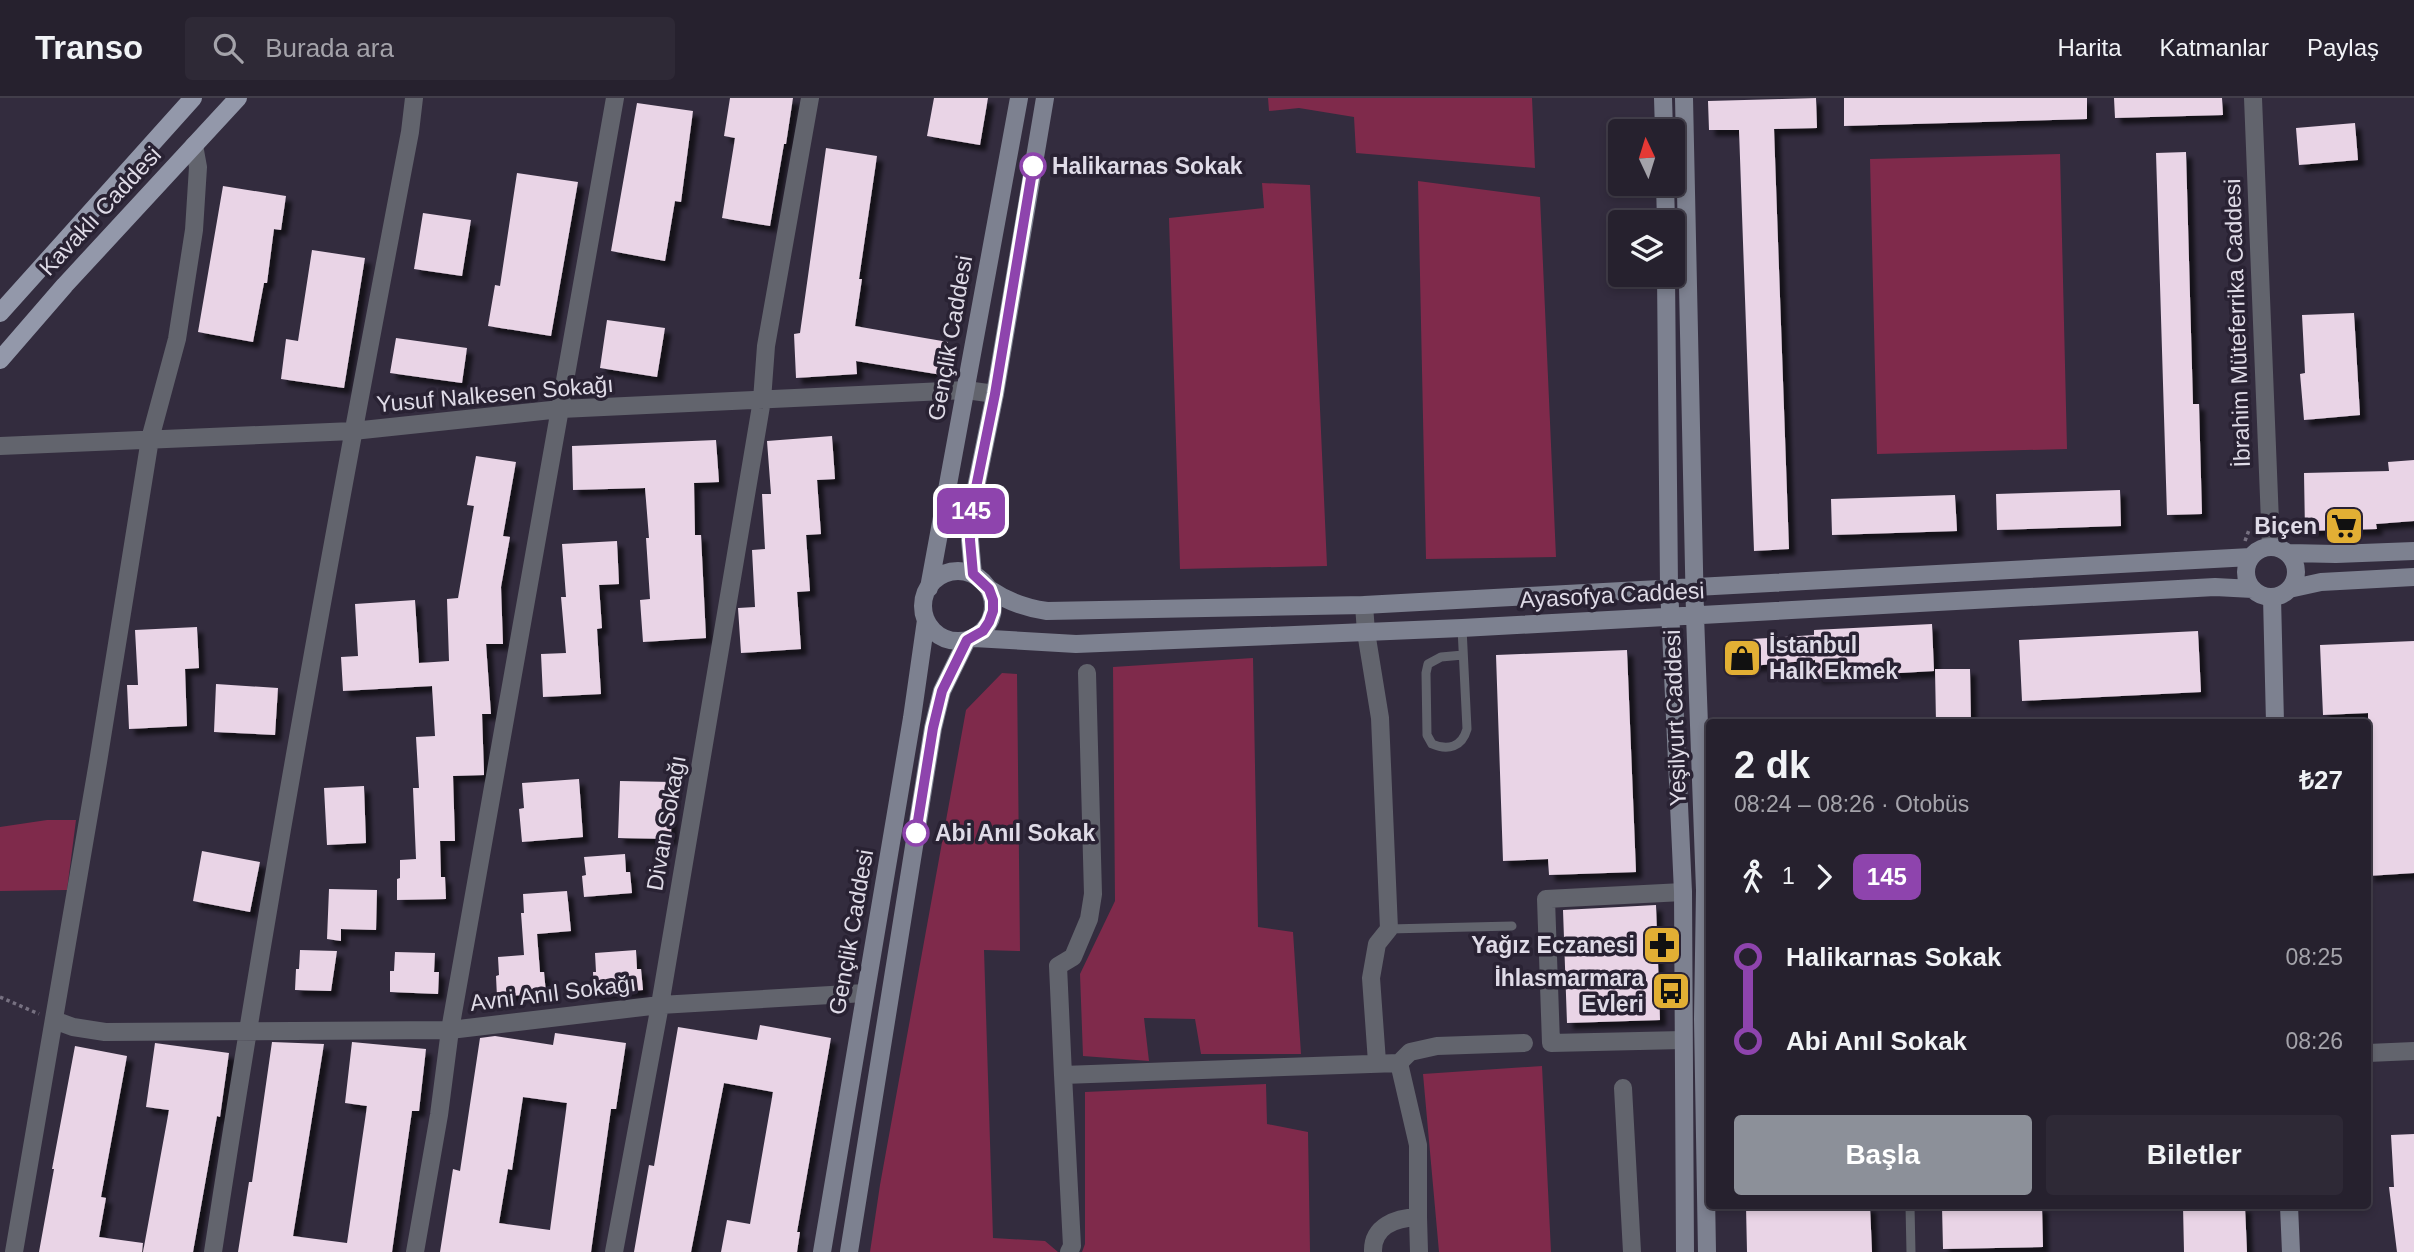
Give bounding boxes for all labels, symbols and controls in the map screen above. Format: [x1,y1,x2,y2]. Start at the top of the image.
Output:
search box [185,17,675,80]
text: Transo [35,29,143,66]
icon: search [209,29,247,67]
text: Burada ara [265,33,394,63]
text: Harita [2058,34,2122,61]
text: Katmanlar [2160,34,2269,61]
text: Paylaş [2307,34,2379,61]
north arrow [1608,119,1685,196]
map controls [1608,119,1685,287]
street label: Kavaklı Caddesi [34,141,166,281]
marker: Halikarnas Sokak [1020,153,1046,179]
place label: Halikarnas Sokak [1052,153,1243,179]
street label: İbrahim Müteferrika Caddesi [2219,178,2255,468]
button: layers [1608,210,1685,287]
street label: Gençlik Caddesi [923,253,977,423]
street label: Yusuf Nalkesen Sokağı [375,371,615,417]
line badge: 145 [931,488,1011,534]
text: 145 [951,497,991,524]
supermarket icon: Biçen [2323,505,2365,547]
place label: Biçen [2254,513,2317,539]
street label: Ayasofya Caddesi [1519,577,1705,613]
street label: Yeşilyurt Caddesi [1659,629,1691,807]
place label: İstanbul Halk Ekmek [1769,632,1898,684]
shop icon: İstanbul Halk Ekmek [1721,637,1763,679]
text: 2 dk [1734,744,1810,786]
street label: Divan Sokağı [641,753,691,893]
text: ₺27 [2299,765,2343,795]
text: 08:24 – 08:26 · Otobüs [1734,791,1969,817]
marker: Abi Anıl Sokak [903,820,929,846]
place label: Abi Anıl Sokak [935,820,1095,846]
street label: Gençlik Caddesi [824,847,878,1017]
icon: walk [1734,858,1772,896]
icon: forward [1805,858,1843,896]
text: 1 [1782,863,1795,889]
text: 145 [1867,863,1907,890]
pharmacy icon: Yağız Eczanesi [1641,924,1683,966]
place label: Yağız Eczanesi [1471,932,1635,958]
text: Halikarnas Sokak [1786,942,2001,972]
text: 08:25 [2285,944,2343,970]
place label: İhlasmarmara Evleri [1494,965,1644,1017]
street label: Avni Anıl Sokağı [468,970,638,1016]
bus stop icon: İhlasmarmara Evleri [1650,970,1692,1012]
text: Abi Anıl Sokak [1786,1026,1967,1056]
text: 08:26 [2285,1028,2343,1054]
button: Başla [1734,1115,2032,1195]
button: Biletler [2046,1115,2343,1195]

